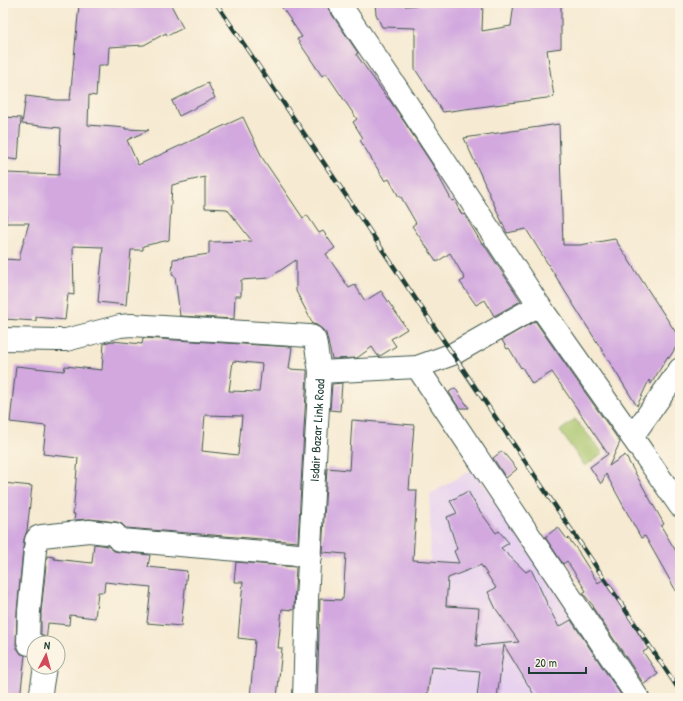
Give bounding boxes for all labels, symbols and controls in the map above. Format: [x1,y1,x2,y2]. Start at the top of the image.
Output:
street label: Isdair Bazar Link Road [305,378,329,482]
north arrow [26,635,66,675]
text: N [43,638,51,652]
scale bar [529,649,586,675]
text: 20 m [535,654,557,671]

